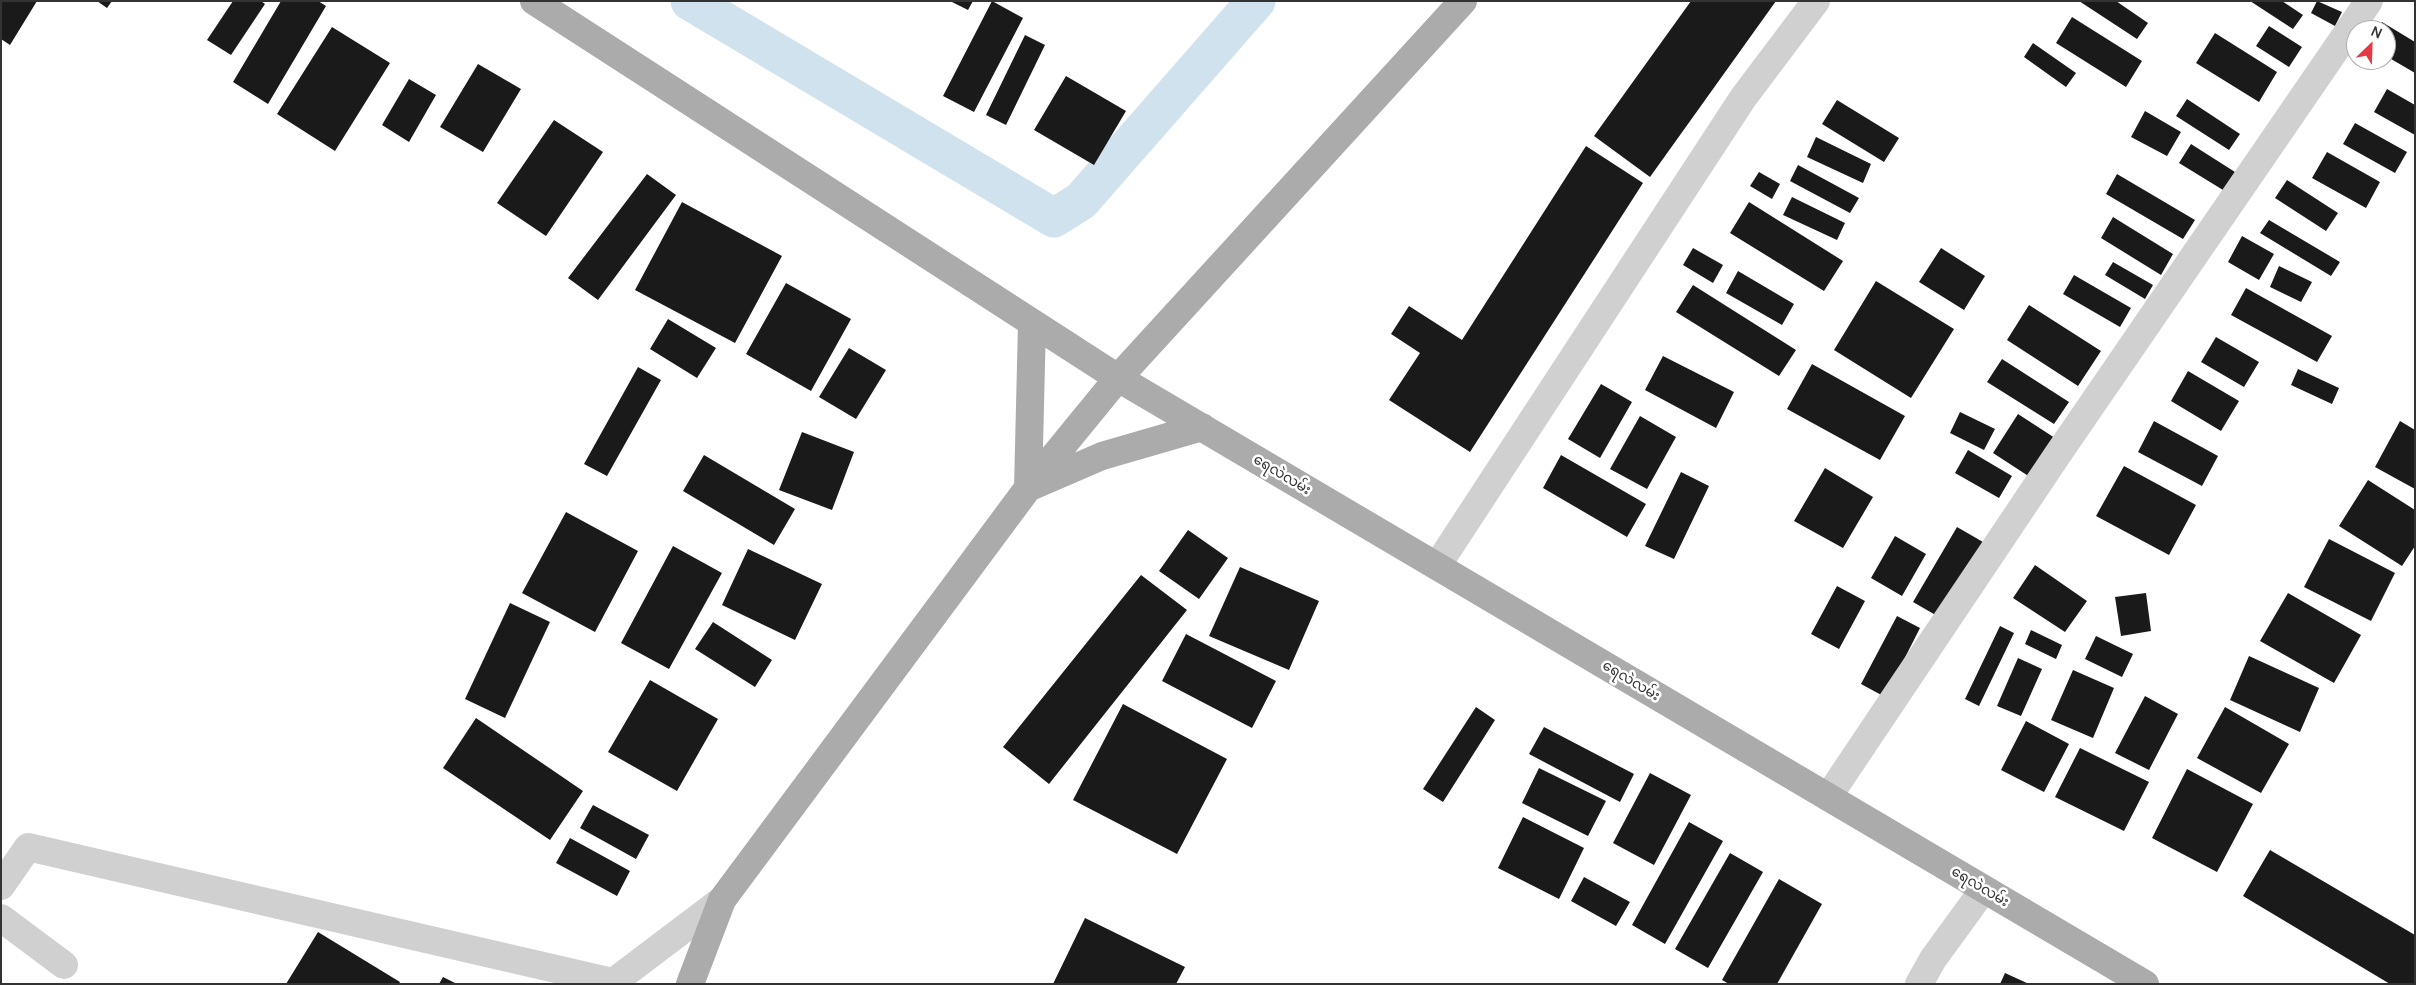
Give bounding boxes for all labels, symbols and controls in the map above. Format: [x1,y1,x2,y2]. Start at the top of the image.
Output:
north arrow [2346,20,2396,70]
text: N [2368,21,2385,42]
street label: ရေလဲလမ်း [1250,451,1314,499]
street label: ရေလဲလမ်း [1599,657,1663,705]
street label: ရေလဲလမ်း [1948,863,2012,911]

